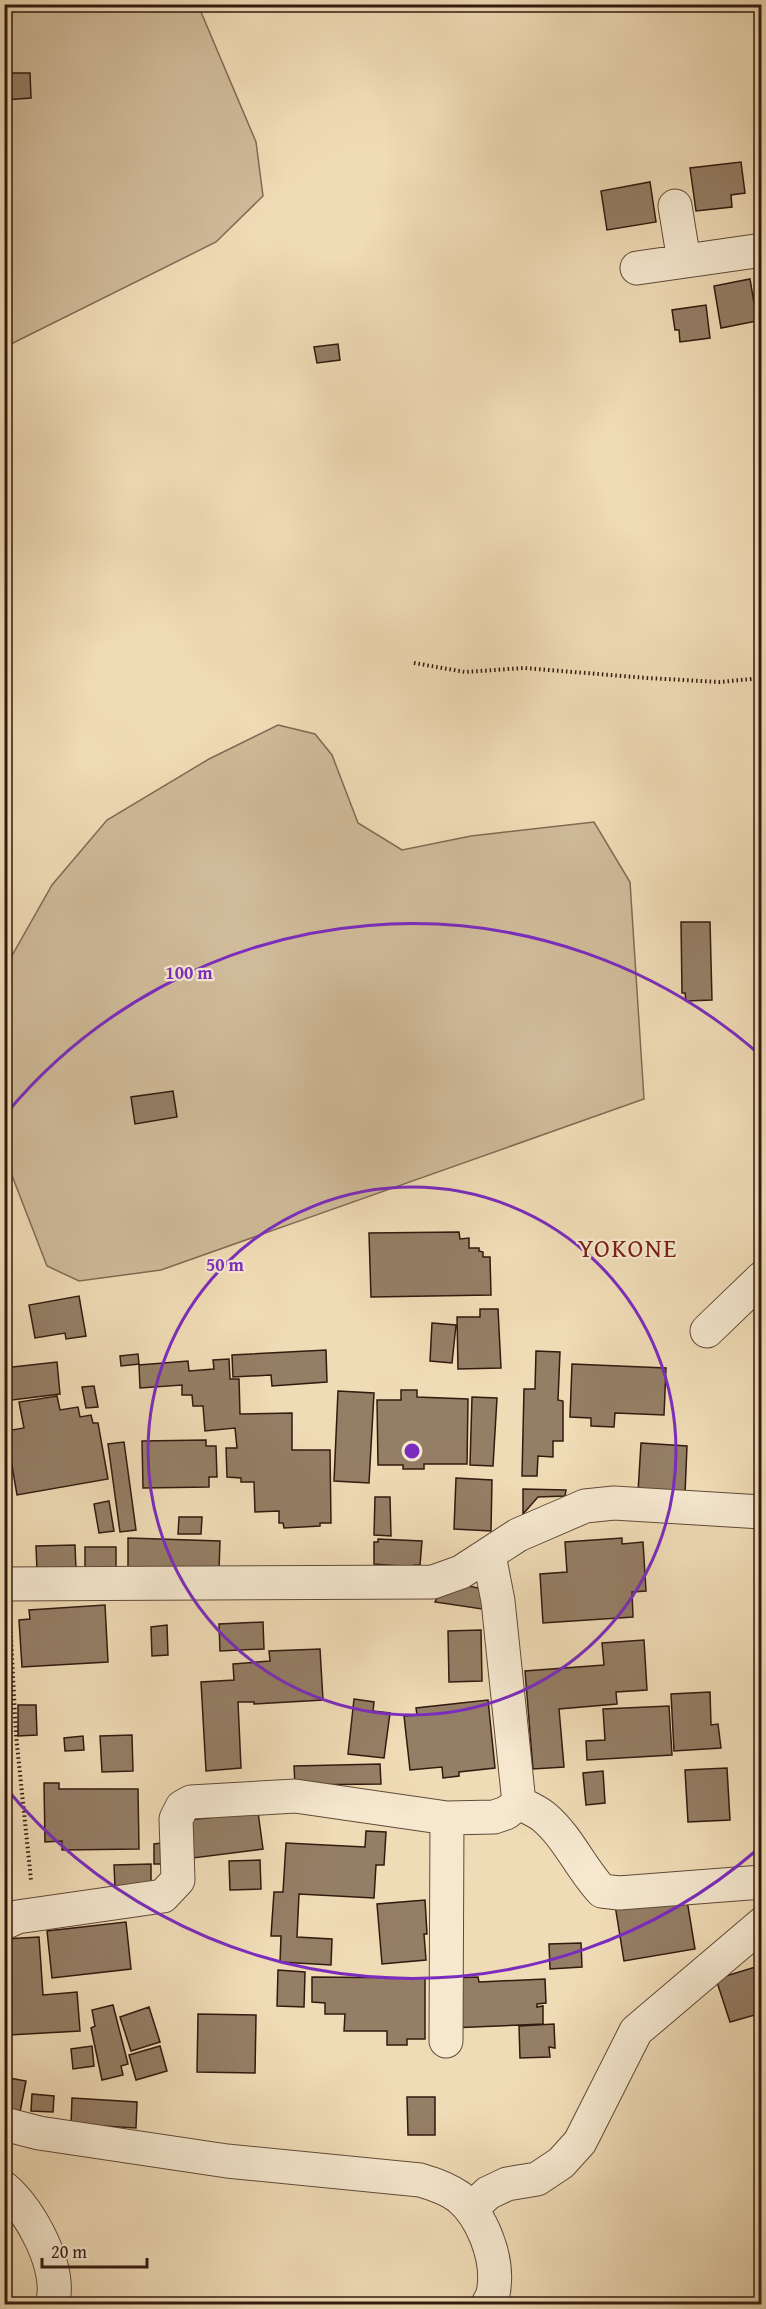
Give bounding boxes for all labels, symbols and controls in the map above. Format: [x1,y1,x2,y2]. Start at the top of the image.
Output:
text: 100 m [165,959,213,986]
district label: YOKONE [578,1228,678,1267]
text: 50 m [206,1251,245,1278]
centre of rings [402,1441,422,1461]
scale bar [42,2231,147,2269]
text: 20 m [51,2238,87,2265]

